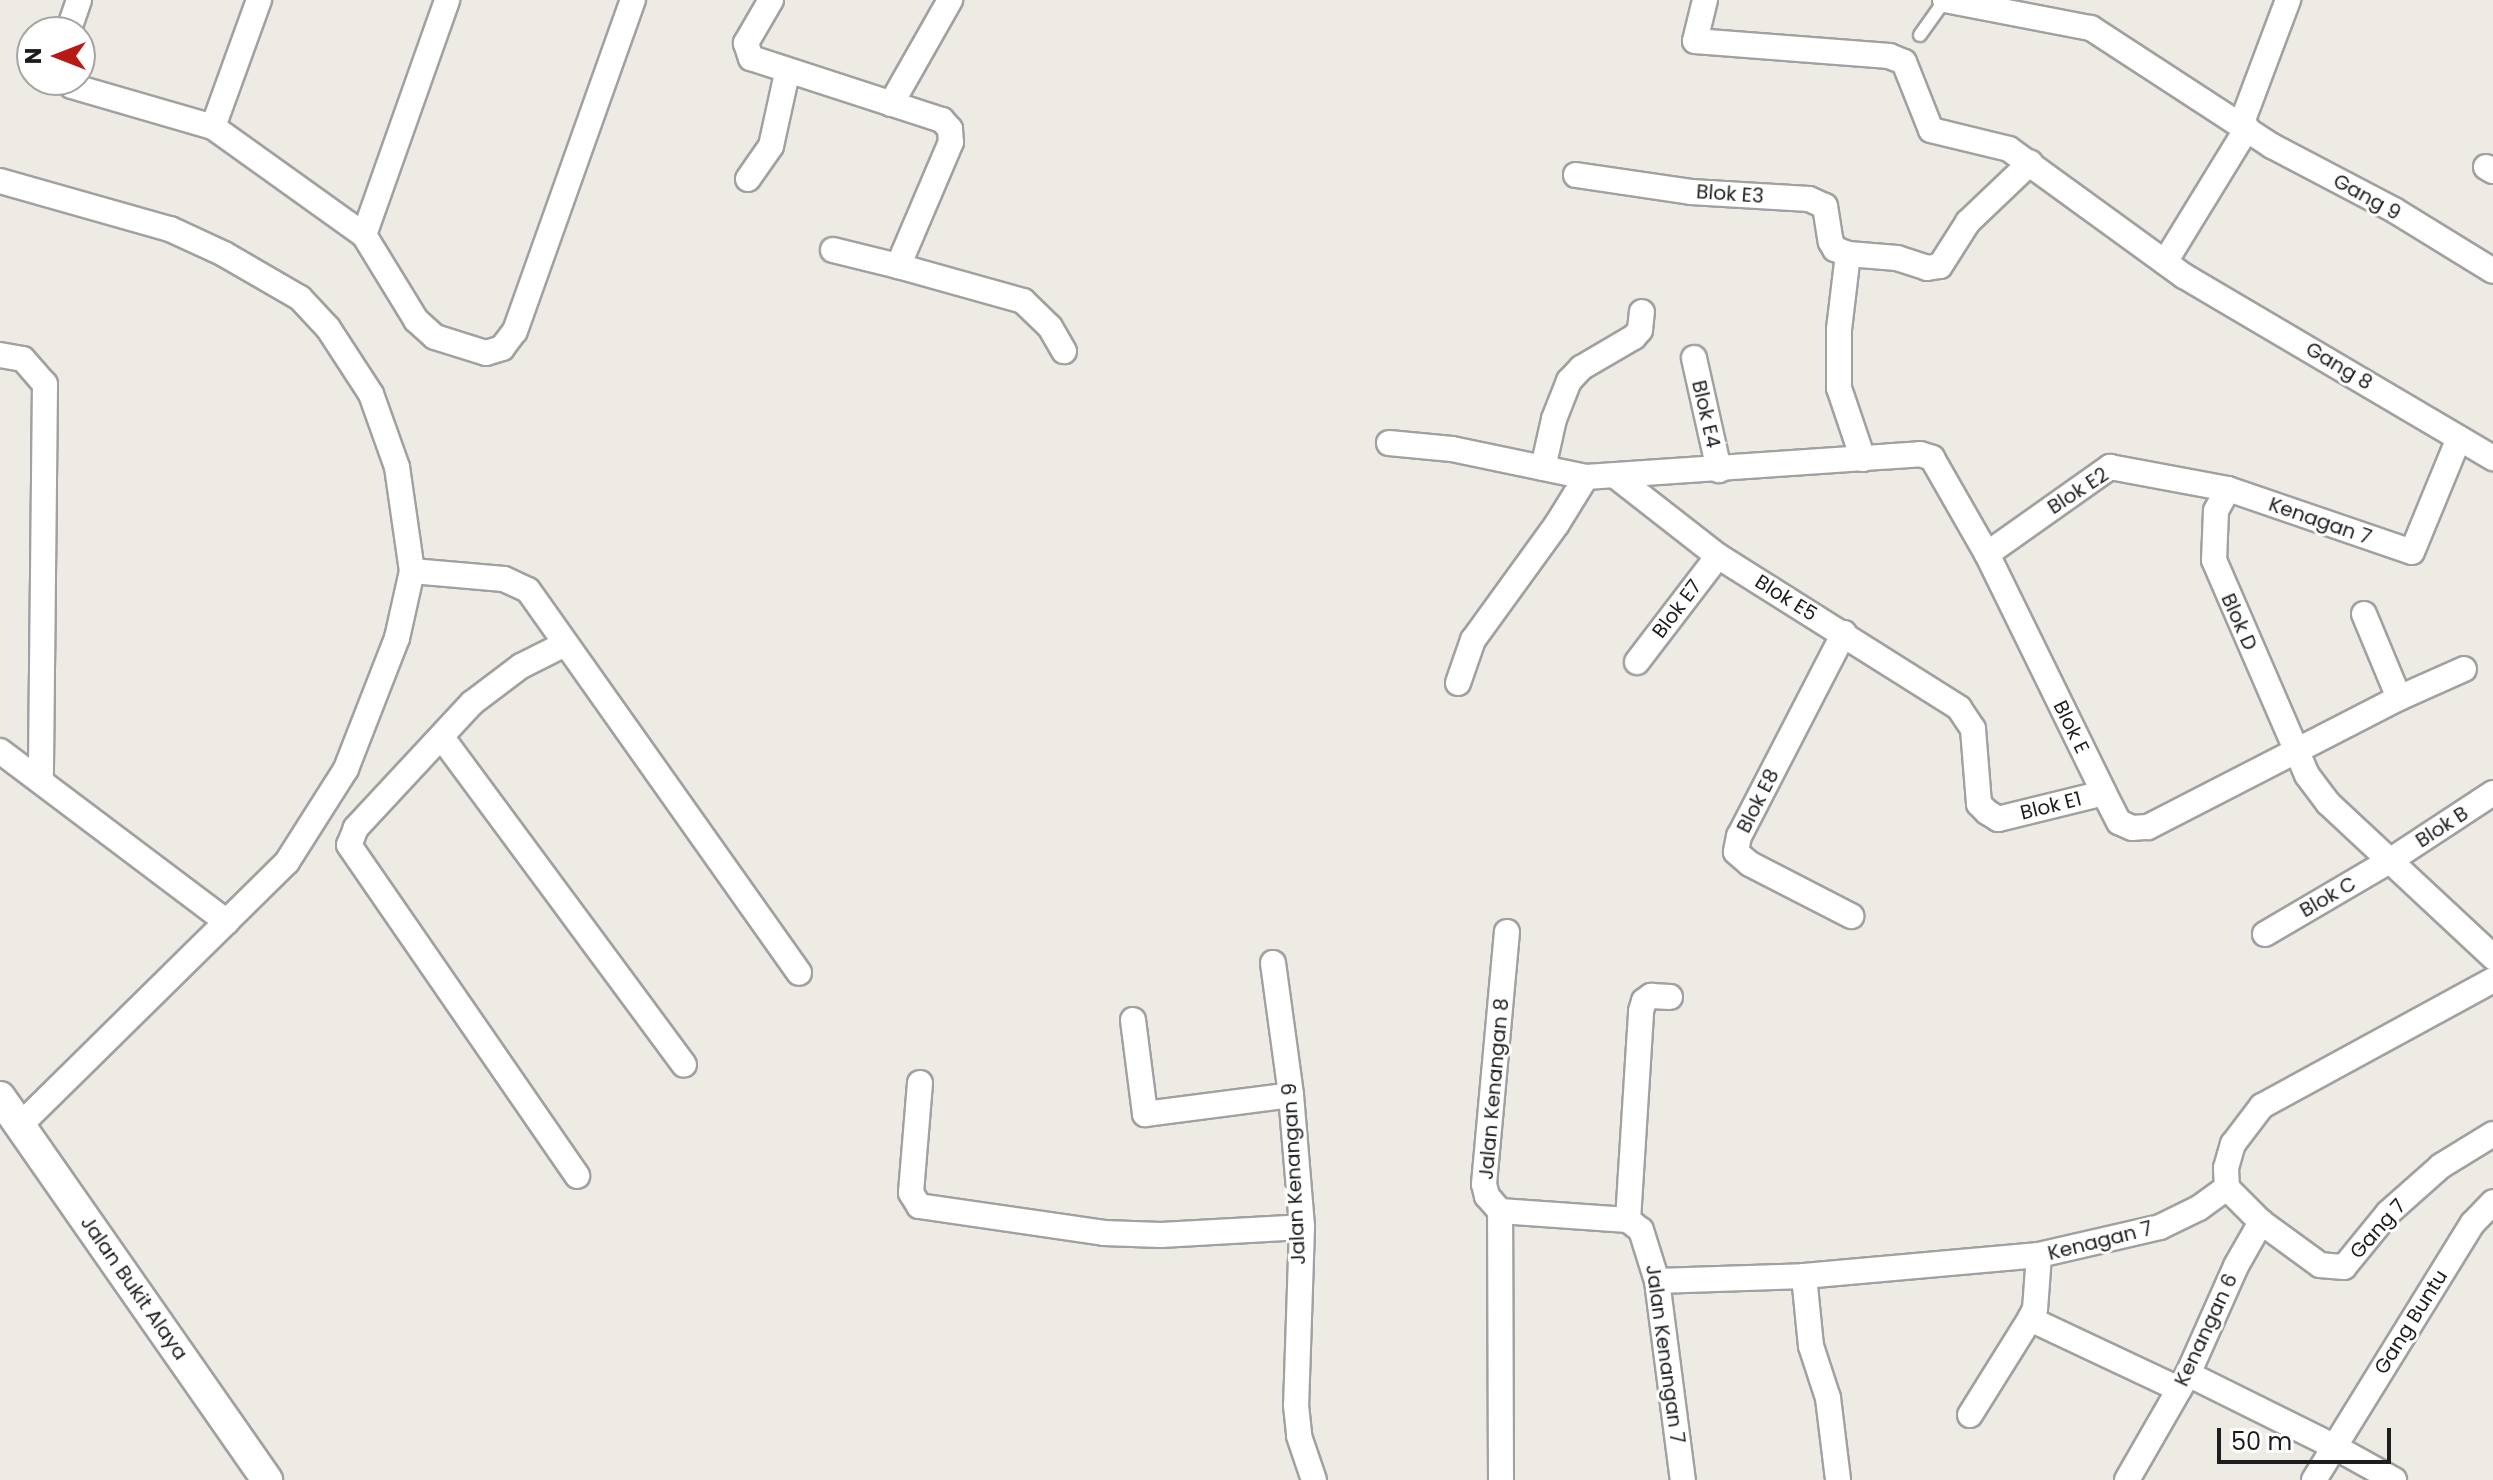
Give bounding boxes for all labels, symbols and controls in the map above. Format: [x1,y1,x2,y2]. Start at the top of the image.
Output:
north arrow [16,16,96,96]
text: N [18,48,49,64]
street label: Gang 9 [2329,169,2405,225]
street label: Blok E3 [1695,180,1765,208]
street label: Gang 8 [2301,337,2377,395]
street label: Blok E4 [1687,378,1725,450]
street label: Blok E2 [2043,463,2113,519]
street label: Kenagan 7 [2266,492,2374,550]
street label: Blok E5 [1751,570,1821,626]
street label: Blok E7 [1647,575,1707,643]
street label: Blok D [2216,590,2262,654]
street label: Blok E [2048,697,2094,757]
street label: Blok E8 [1732,765,1784,837]
street label: Blok E1 [2018,787,2084,825]
street label: Blok B [2411,801,2473,853]
street label: Blok C [2296,871,2360,923]
street label: Jalan Kenangan 8 [1474,997,1514,1181]
street label: Jalan Kenangan 9 [1277,1083,1311,1265]
street label: Gang 7 [2345,1194,2411,1264]
street label: Jalan Bukit Alaya [75,1211,193,1365]
street label: Kenagan 7 [2045,1216,2155,1266]
street label: Jalan Kenangan 7 [1641,1263,1689,1445]
street label: Gang Buntu [2369,1265,2453,1379]
street label: Kenangan 6 [2169,1270,2243,1390]
scale bar [2221,1412,2395,1462]
text: 50 m [2231,1425,2292,1458]

